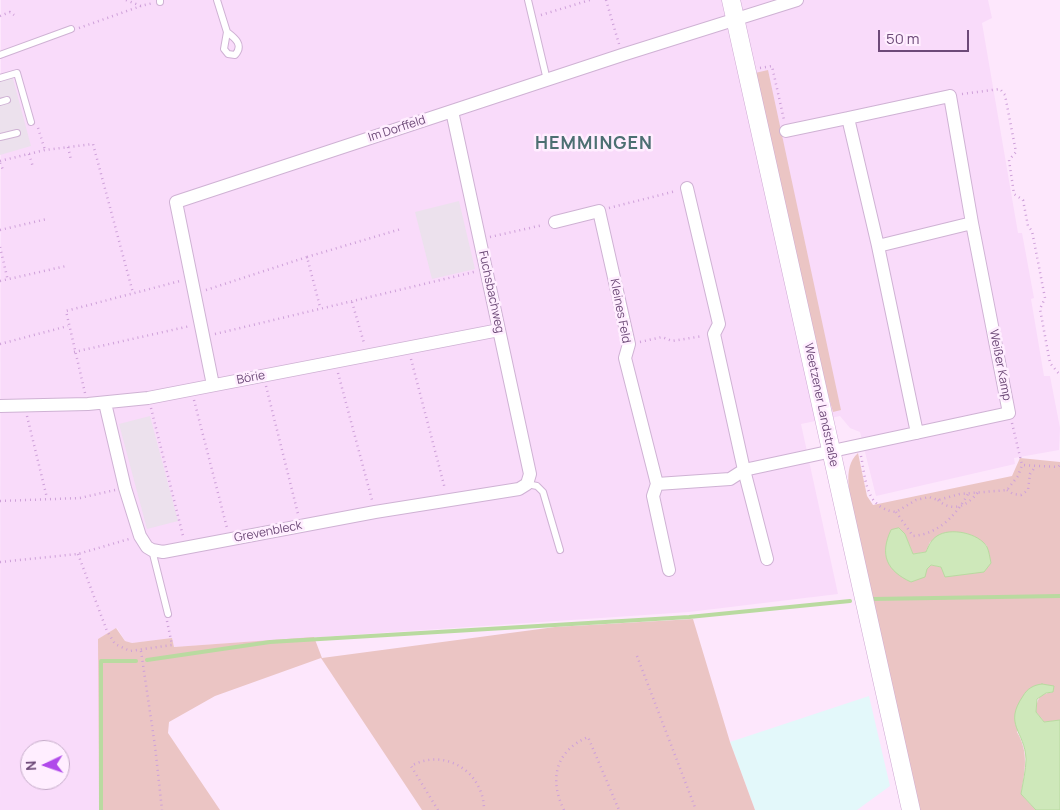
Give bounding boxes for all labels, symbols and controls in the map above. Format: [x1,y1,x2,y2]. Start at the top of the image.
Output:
scale bar [880,20,971,52]
text: 50 m [886,28,920,49]
street label: Im Dorffeld [366,113,428,145]
district label: HEMMINGEN [534,133,654,155]
street label: Fuchsbachweg [475,249,507,335]
street label: Kleines Feld [607,278,633,344]
street label: Weißer Kamp [986,328,1014,402]
street label: Weetzener Landstraße [801,342,841,468]
street label: Börie [236,368,266,388]
street label: Grevenbleck [233,518,303,546]
north arrow [20,740,70,790]
text: N [21,760,40,771]

